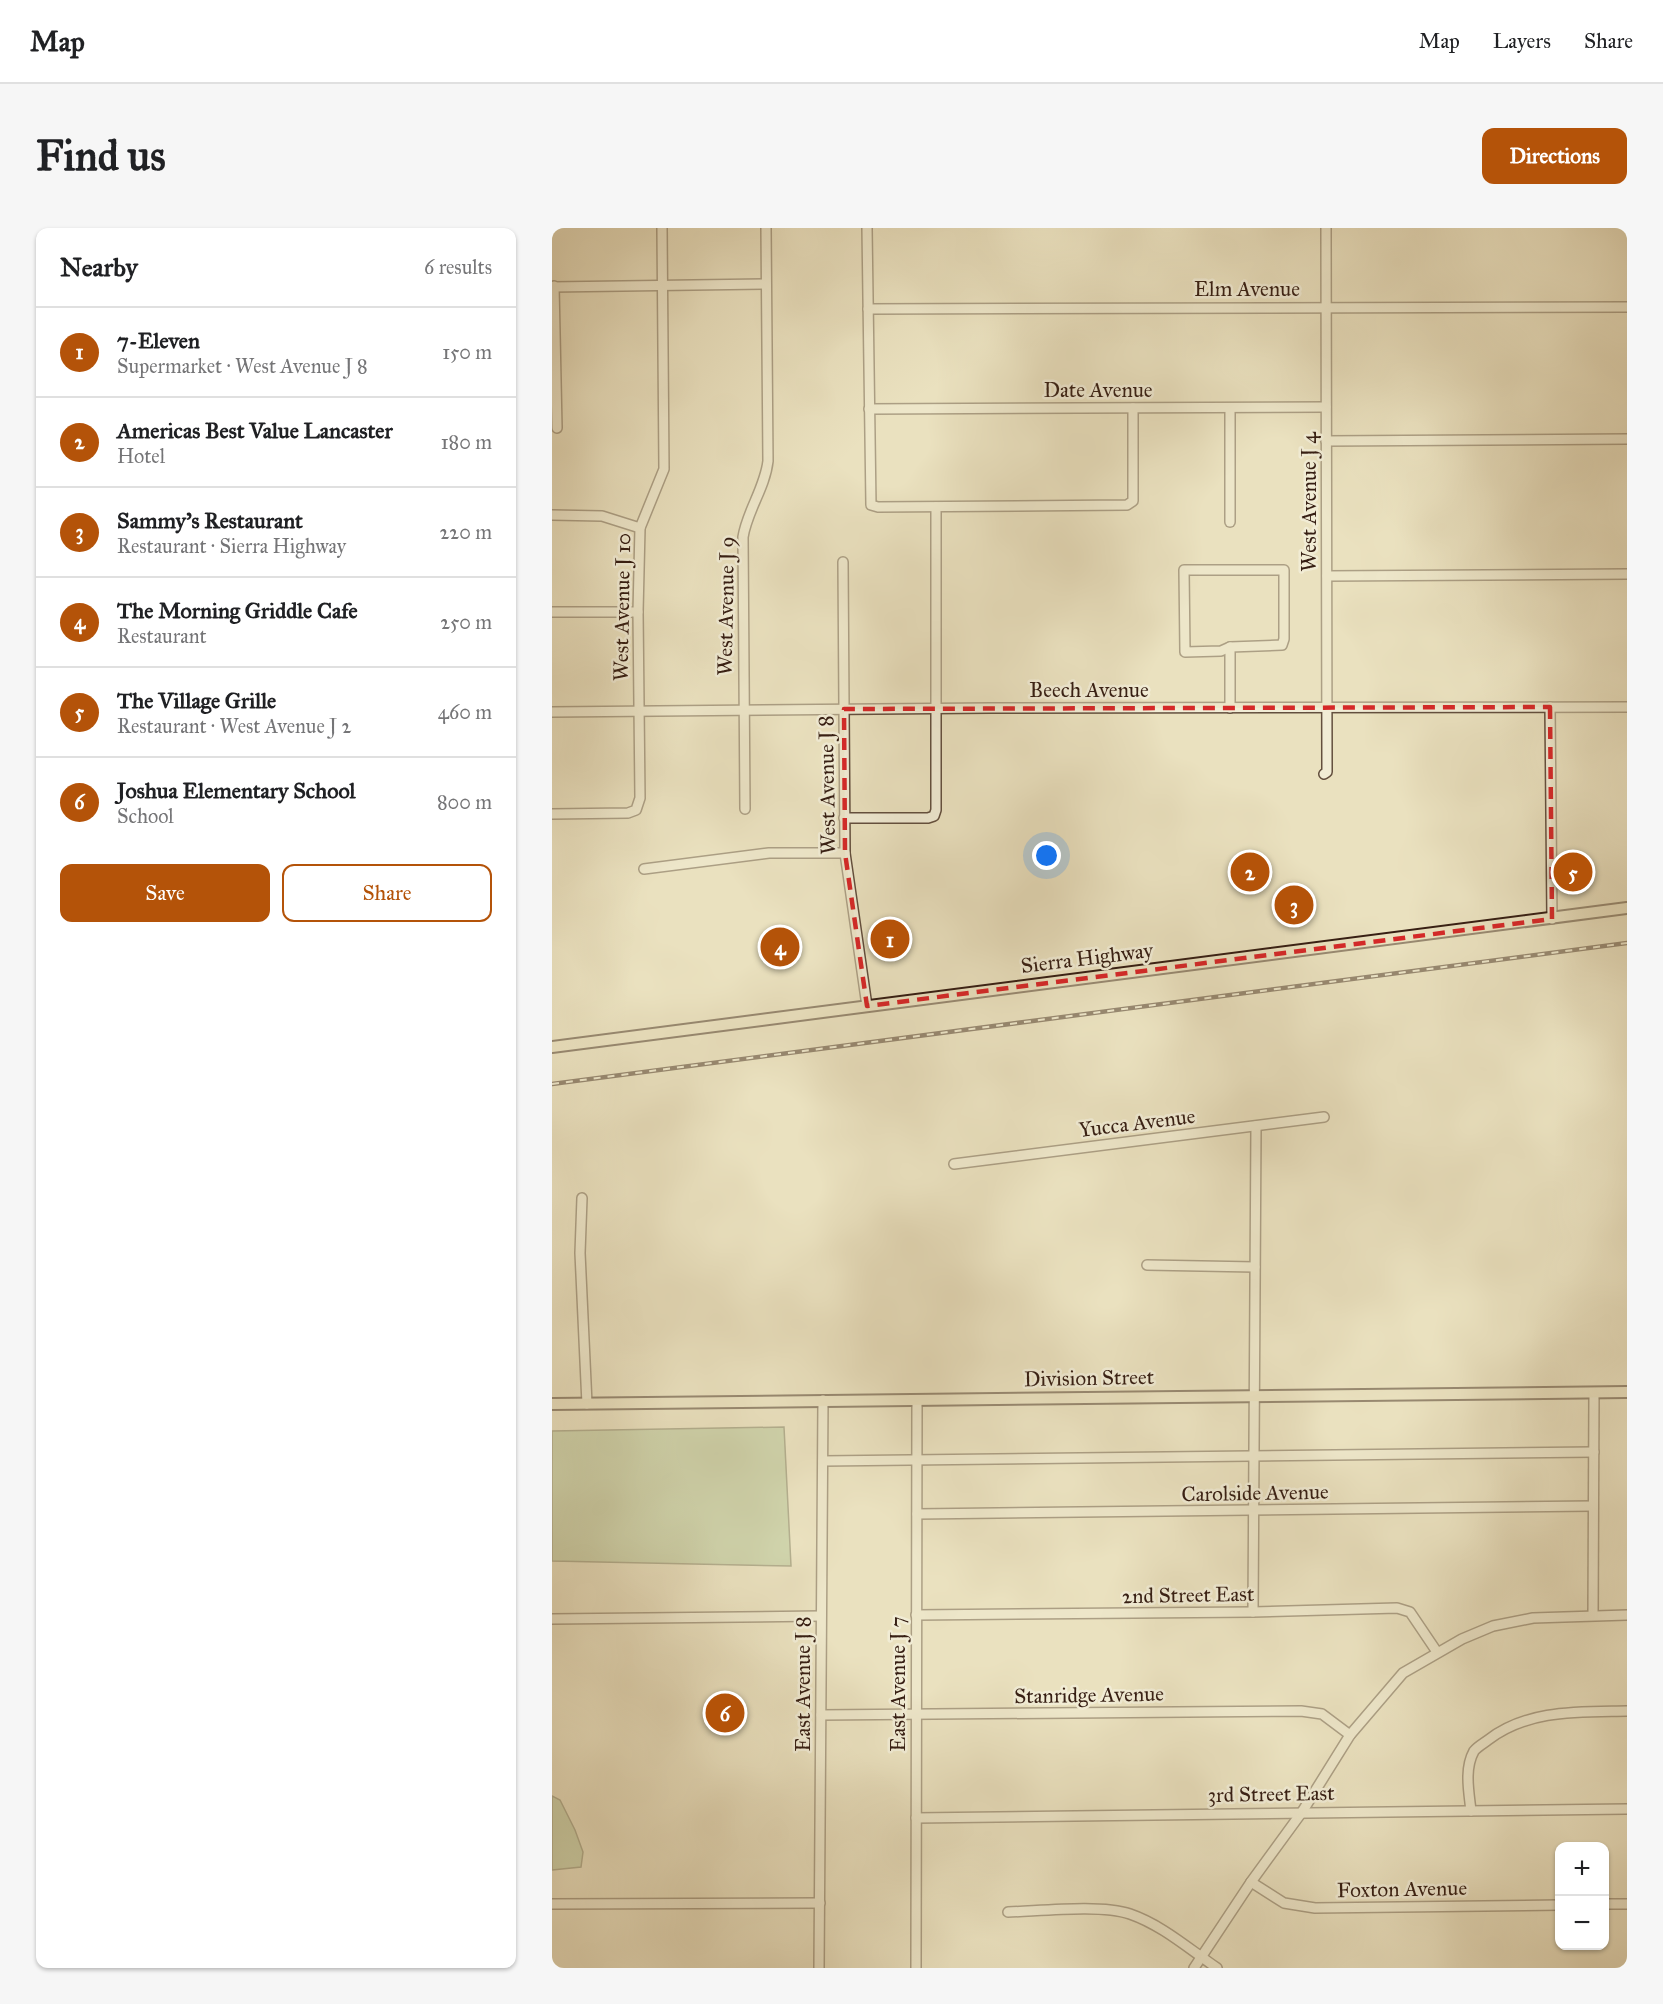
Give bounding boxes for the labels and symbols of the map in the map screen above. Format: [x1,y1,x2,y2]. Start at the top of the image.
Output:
street label: Elm Avenue [1194,276,1300,302]
street label: Date Avenue [1043,377,1153,403]
street label: West Avenue J 4 [1296,431,1322,572]
street label: West Avenue J 10 [608,533,636,681]
street label: West Avenue J 9 [712,536,740,676]
street label: Beech Avenue [1029,677,1149,703]
street label: West Avenue J 8 [813,715,841,855]
your location [1032,841,1061,870]
pin: 2 [1230,850,1270,894]
pin: 5 [1554,850,1592,894]
pin: 3 [1274,882,1314,928]
pin: 1 [870,916,910,962]
pin: 4 [760,924,800,970]
street label: Sierra Highway [1019,937,1156,979]
street label: Yucca Avenue [1077,1103,1197,1143]
street label: Division Street [1024,1364,1155,1392]
street label: Carolside Avenue [1181,1479,1329,1507]
street label: 2nd Street East [1122,1581,1255,1609]
street label: East Avenue J 8 [790,1616,816,1752]
street label: East Avenue J 7 [885,1616,911,1752]
street label: Stanridge Avenue [1014,1681,1164,1709]
pin: 6 [706,1690,744,1736]
street label: 3rd Street East [1207,1780,1335,1808]
street label: Foxton Avenue [1337,1875,1468,1903]

